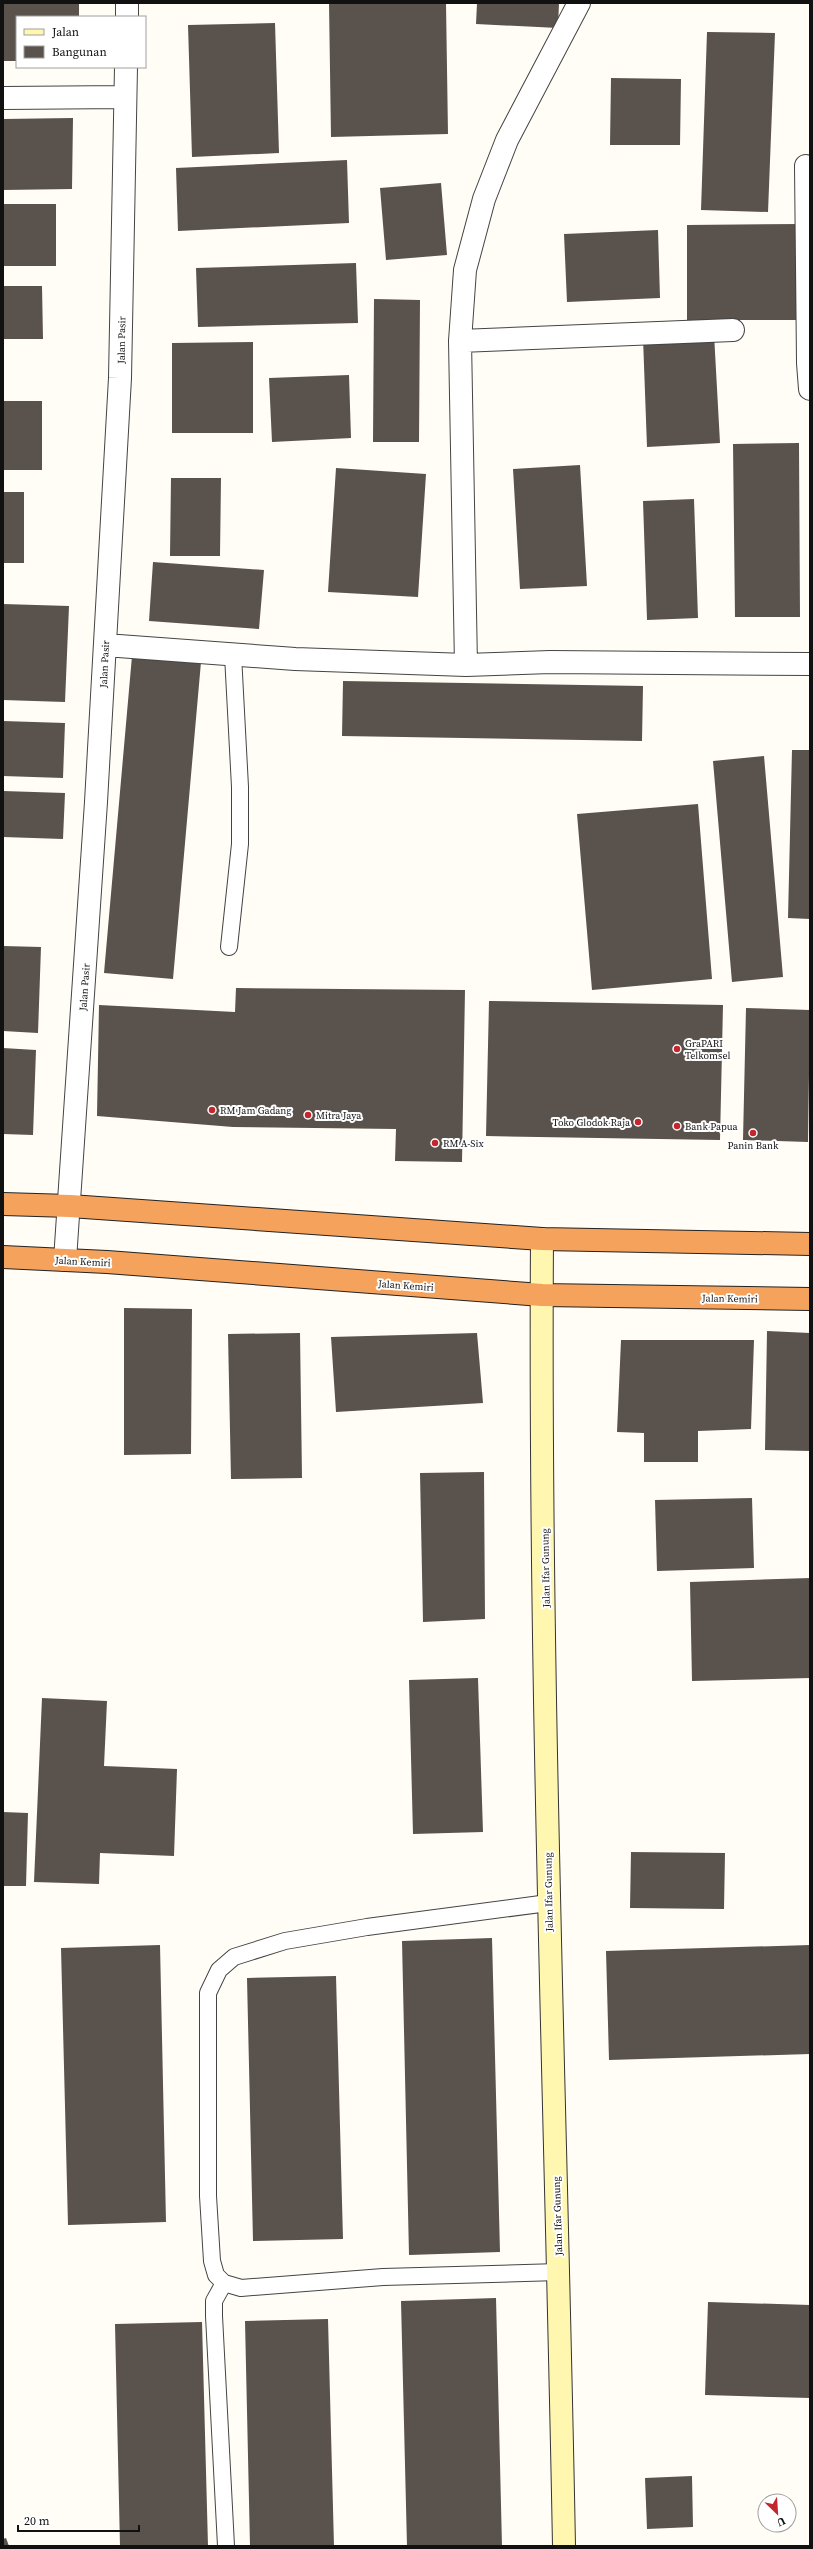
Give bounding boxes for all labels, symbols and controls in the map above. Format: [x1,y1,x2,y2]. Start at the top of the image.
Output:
legend [16,16,146,68]
text: Jalan [51,24,79,40]
text: Bangunan [52,44,107,60]
street label: Jalan Pasir [115,315,128,365]
street label: Jalan Pasir [97,639,112,689]
street label: Jalan Pasir [76,962,93,1012]
place label: GraPARI Telkomsel [685,1037,730,1062]
marker: GraPARI Telkomsel [672,1044,682,1054]
place label: RM Jam Gadang [220,1104,291,1117]
marker: RM Jam Gadang [207,1105,217,1115]
place label: Mitra Jaya [316,1109,362,1122]
marker: Mitra Jaya [303,1110,313,1120]
place label: Toko Glodok Raja [553,1116,631,1129]
marker: Toko Glodok Raja [633,1117,643,1127]
place label: Bank Papua [685,1120,739,1133]
marker: Bank Papua [672,1121,682,1131]
marker: Panin Bank [748,1128,758,1138]
place label: RM A-Six [443,1137,484,1150]
marker: RM A-Six [430,1138,440,1148]
place label: Panin Bank [727,1139,779,1152]
street label: Jalan Kemiri [54,1253,111,1269]
street label: Jalan Kemiri [377,1277,434,1294]
street label: Jalan Kemiri [701,1291,758,1305]
street label: Jalan Ifar Gunung [538,1528,553,1609]
street label: Jalan Ifar Gunung [541,1852,556,1933]
street label: Jalan Ifar Gunung [550,2176,565,2257]
north arrow [757,2493,797,2533]
scale bar [18,2507,139,2533]
text: 20 m [24,2513,50,2529]
text: U [774,2513,788,2530]

